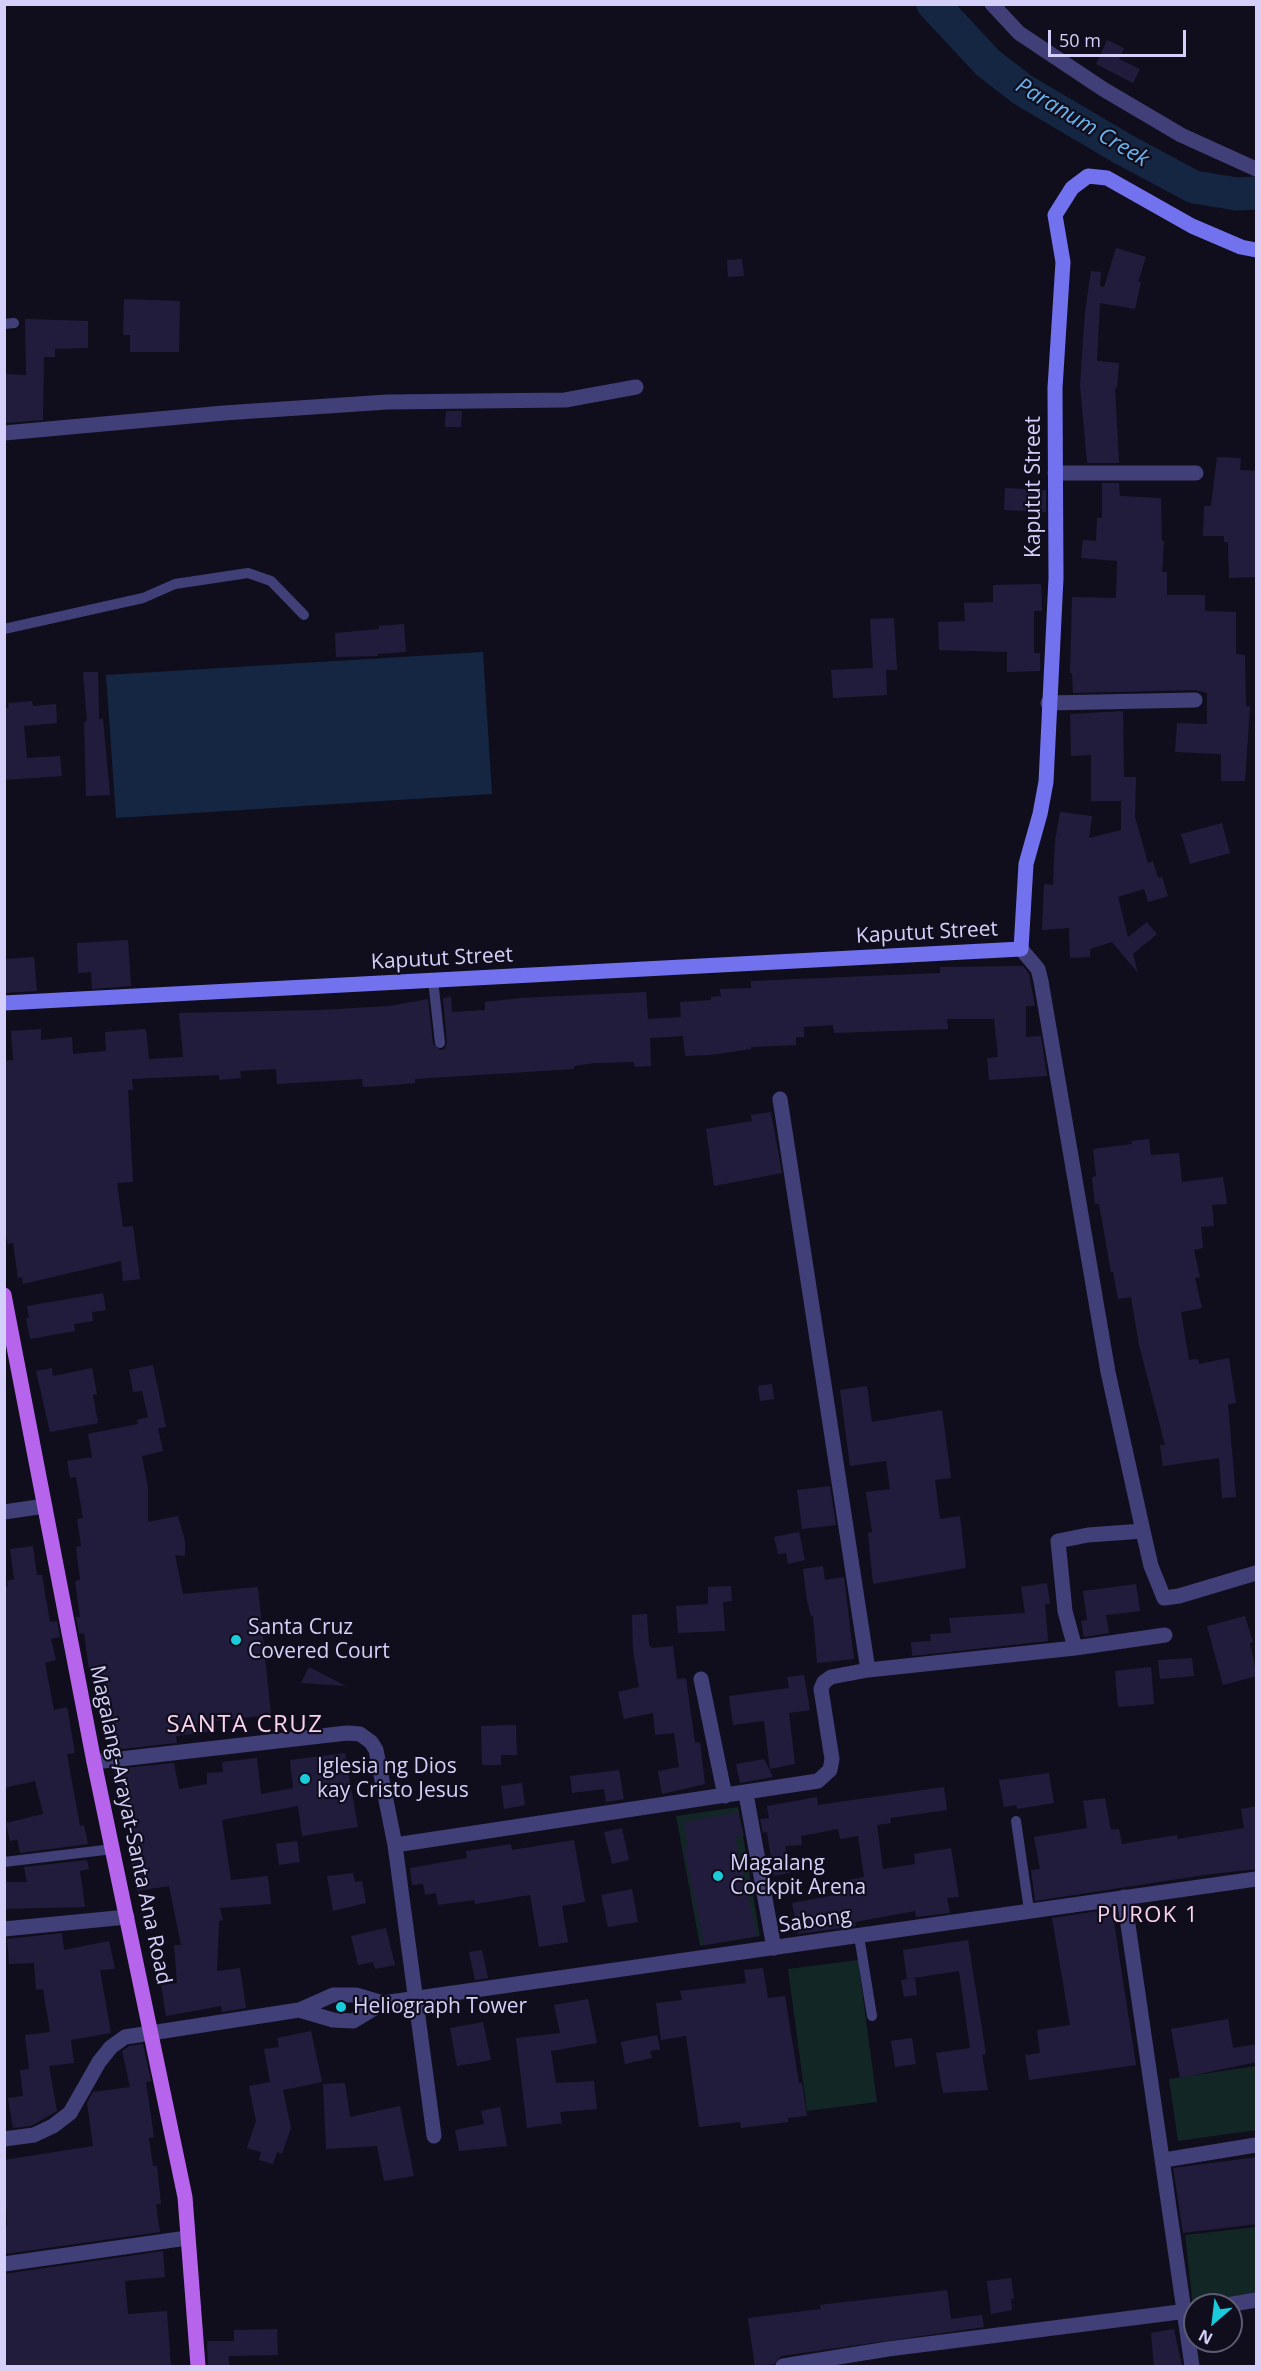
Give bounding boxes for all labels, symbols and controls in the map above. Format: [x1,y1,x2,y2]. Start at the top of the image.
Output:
scale bar [1051,18,1189,56]
text: 50 m [1059,28,1101,52]
water label: Paranum Creek [1011,73,1153,173]
street label: Kaputut Street [1021,416,1047,558]
street label: Kaputut Street [855,917,999,949]
street label: Kaputut Street [370,943,514,975]
place label: Santa Cruz Covered Court [248,1615,390,1665]
marker: Santa Cruz Covered Court [229,1633,243,1647]
street label: Magalang-Arayat-Santa Ana Road [84,1663,176,1987]
district label: SANTA CRUZ [166,1711,324,1739]
place label: Iglesia ng Dios kay Cristo Jesus [317,1754,469,1804]
marker: Iglesia ng Dios kay Cristo Jesus [298,1772,312,1786]
place label: Magalang Cockpit Arena [730,1851,866,1901]
marker: Magalang Cockpit Arena [711,1869,725,1883]
street label: Sabong [777,1903,853,1939]
district label: PUROK 1 [1097,1903,1199,1929]
place label: Heliograph Tower [353,1994,527,2020]
marker: Heliograph Tower [334,2000,348,2014]
north arrow [1183,2293,1243,2353]
text: N [1195,2324,1216,2350]

